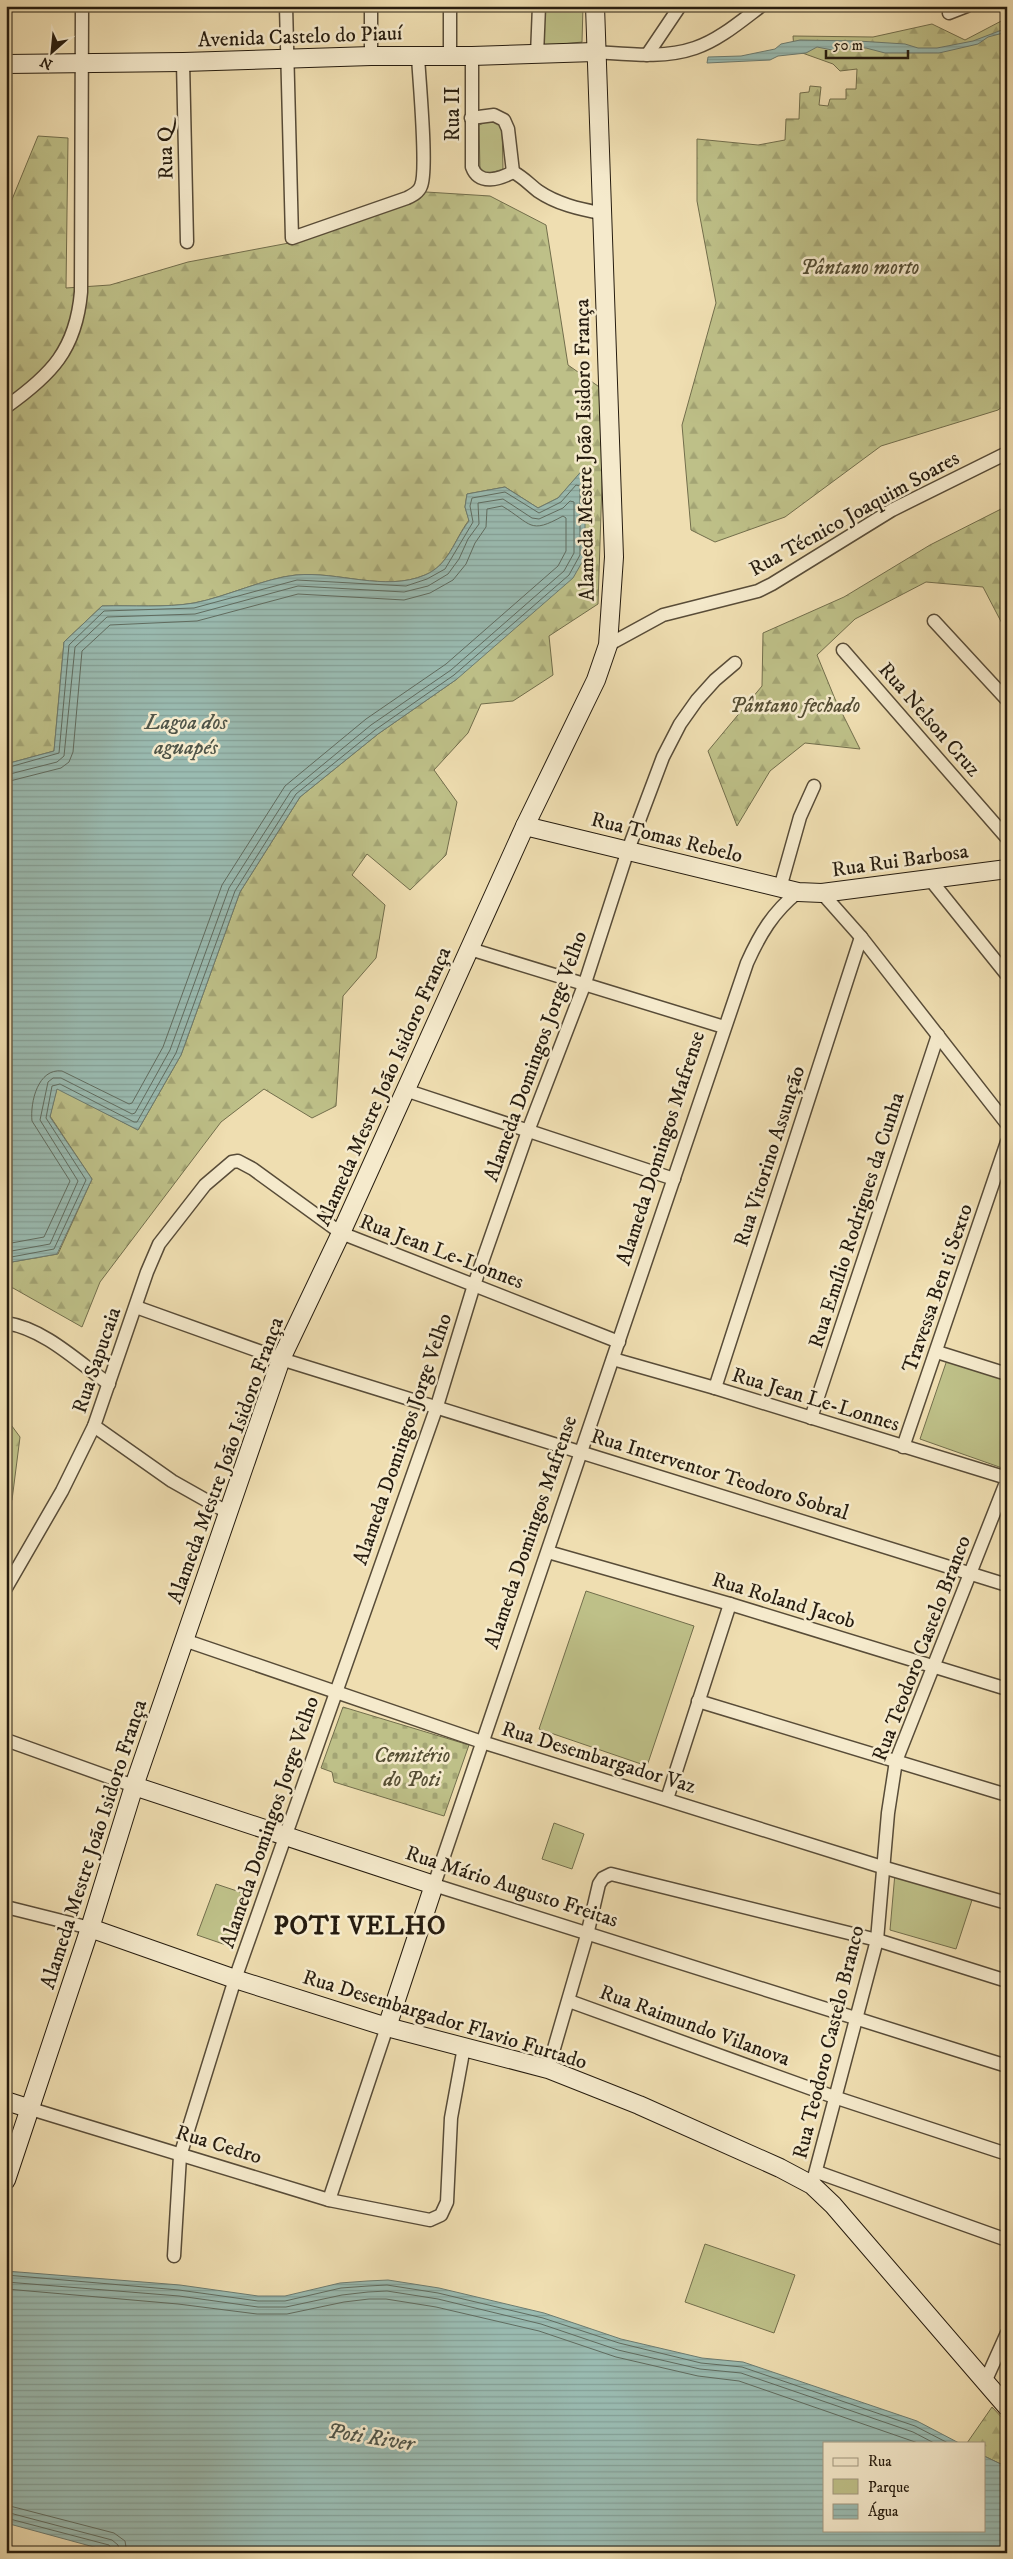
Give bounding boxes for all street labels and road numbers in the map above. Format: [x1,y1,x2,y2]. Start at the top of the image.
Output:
street label: Avenida Castelo do Piauí [197,20,404,54]
street label: Rua II [440,87,466,141]
street label: Rua Q [152,117,179,180]
street label: Alameda Mestre João Isidoro França [569,298,601,602]
street label: Rua Técnico Joaquim Soares [745,445,964,583]
street label: Rua Nelson Cruz [873,657,986,782]
street label: Rua Tomas Rebelo [588,807,745,869]
street label: Rua Rui Barbosa [830,839,970,883]
street label: Alameda Domingos Jorge Velho [478,928,593,1185]
street label: Alameda Mestre João Isidoro França [310,943,457,1230]
street label: Alameda Domingos Mafrense [611,1028,711,1269]
street label: Rua Vitorino Assunção [728,1063,811,1250]
street label: Rua Emílio Rodrigues da Cunha [803,1089,911,1351]
street label: Travessa Ben ti Sexto [897,1201,979,1376]
street label: Rua Jean Le-Lonnes [356,1209,527,1295]
street label: Rua Sapucaia [67,1304,127,1417]
street label: Alameda Domingos Jorge Velho [348,1310,458,1569]
street label: Alameda Mestre João Isidoro França [162,1314,290,1607]
street label: Rua Jean Le-Lonnes [729,1362,903,1438]
street label: Alameda Domingos Mafrense [479,1412,583,1652]
street label: Rua Interventor Teodoro Sobral [588,1423,852,1527]
street label: Rua Teodoro Castelo Branco [867,1532,977,1765]
street label: Rua Roland Jacob [709,1567,859,1635]
street label: Alameda Domingos Jorge Velho [215,1693,325,1952]
street label: Alameda Mestre João Isidoro França [35,1696,153,1992]
street label: Rua Desembargador Vaz [498,1716,699,1800]
street label: Rua Mário Augusto Freitas [402,1840,621,1934]
street label: Rua Teodoro Castelo Branco [787,1923,871,2162]
street label: Rua Desembargador Flavio Furtado [299,1964,590,2076]
street label: Rua Raimundo Vilanova [596,1979,794,2073]
street label: Rua Cedro [172,2120,265,2170]

